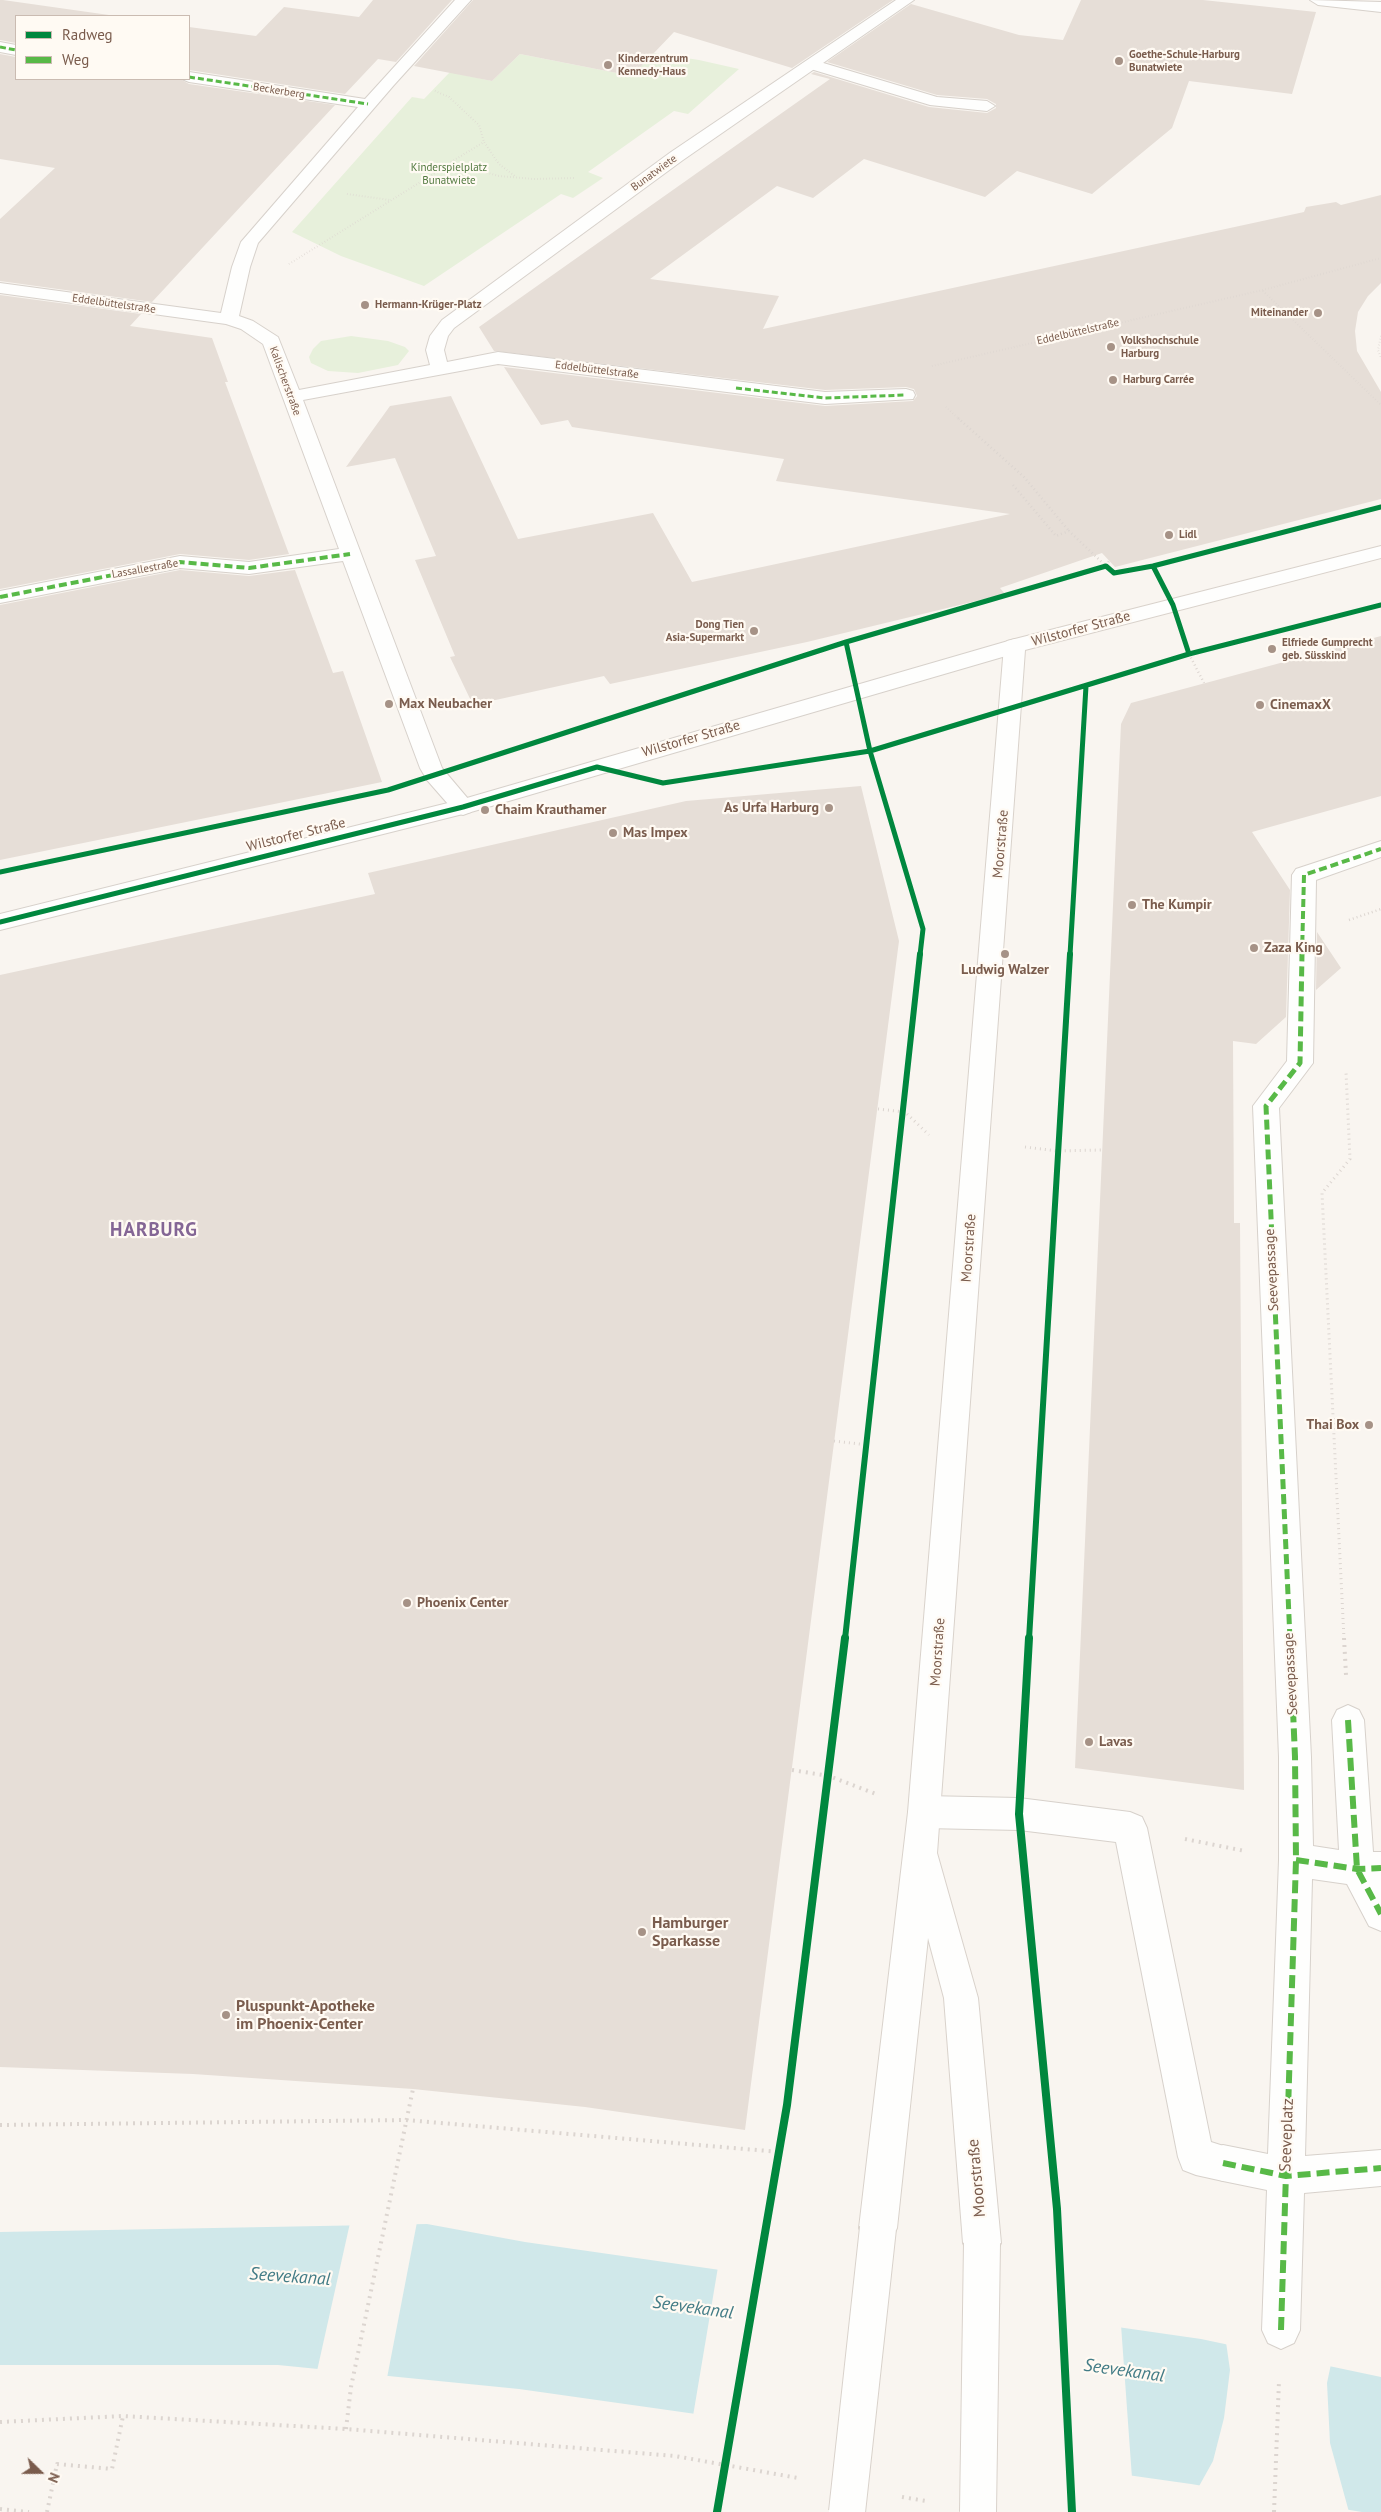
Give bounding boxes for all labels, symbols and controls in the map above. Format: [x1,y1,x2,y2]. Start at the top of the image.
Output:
legend [15,15,190,80]
text: Radweg [62,25,113,44]
place label: Goethe-Schule-Harburg Bunatwiete [1129,48,1240,74]
text: Weg [62,50,89,69]
place label: Kinderzentrum Kennedy-Haus [618,52,688,78]
marker: Goethe-Schule-Harburg Bunatwiete [1113,55,1125,67]
marker: Kinderzentrum Kennedy-Haus [602,59,614,71]
street label: Beckerberg [252,80,306,102]
street label: Bunatwiete [629,152,679,194]
park label: Kinderspielplatz Bunatwiete [411,161,487,187]
street label: Eddelbüttelstraße [71,292,157,316]
place label: Hermann-Krüger-Platz [375,298,481,312]
marker: Hermann-Krüger-Platz [359,299,371,311]
place label: Miteinander [1251,306,1308,320]
marker: Miteinander [1312,307,1324,319]
street label: Eddelbüttelstraße [1035,316,1121,348]
place label: Volkshochschule Harburg [1121,334,1199,360]
marker: Volkshochschule Harburg [1105,341,1117,353]
street label: Kalischerstraße [266,345,304,417]
street label: Eddelbüttelstraße [554,358,640,382]
place label: Harburg Carrée [1123,373,1194,387]
marker: Harburg Carrée [1107,374,1119,386]
place label: Lidl [1179,528,1197,542]
marker: Lidl [1163,529,1175,541]
street label: Lassallestraße [111,557,179,581]
street label: Wilstorfer Straße [1030,608,1132,650]
place label: Dong Tien Asia-Supermarkt [666,618,744,644]
marker: Dong Tien Asia-Supermarkt [748,625,760,637]
place label: Elfriede Gumprecht geb. Süsskind [1282,636,1373,662]
marker: Elfriede Gumprecht geb. Süsskind [1266,643,1278,655]
place label: Max Neubacher [399,696,492,712]
place label: CinemaxX [1270,697,1331,713]
marker: Max Neubacher [383,698,395,710]
marker: CinemaxX [1254,699,1266,711]
street label: Wilstorfer Straße [640,717,742,761]
place label: As Urfa Harburg [724,800,819,816]
place label: Chaim Krauthamer [495,802,607,818]
marker: As Urfa Harburg [823,802,835,814]
marker: Chaim Krauthamer [479,804,491,816]
street label: Moorstraße [990,809,1012,879]
street label: Wilstorfer Straße [245,815,347,855]
place label: Mas Impex [623,825,688,841]
marker: Mas Impex [607,827,619,839]
place label: The Kumpir [1142,897,1212,913]
marker: The Kumpir [1126,899,1138,911]
place label: Zaza King [1264,940,1323,956]
marker: Zaza King [1248,942,1260,954]
marker: Ludwig Walzer [999,948,1011,960]
place label: Ludwig Walzer [961,962,1049,978]
street label: Moorstraße [958,1213,980,1283]
district label: HARBURG [109,1220,199,1242]
street label: Seevepassage [1261,1228,1283,1312]
place label: Thai Box [1306,1417,1359,1433]
marker: Thai Box [1363,1419,1375,1431]
place label: Phoenix Center [417,1595,508,1611]
marker: Phoenix Center [401,1597,413,1609]
street label: Moorstraße [927,1617,949,1687]
street label: Seevepassage [1280,1632,1302,1716]
place label: Lavas [1099,1734,1133,1750]
marker: Lavas [1083,1736,1095,1748]
place label: Hamburger Sparkasse [652,1913,728,1951]
marker: Hamburger Sparkasse [636,1926,648,1938]
place label: Pluspunkt-Apotheke im Phoenix-Center [236,1996,375,2034]
marker: Pluspunkt-Apotheke im Phoenix-Center [220,2009,232,2021]
street label: Seeveplatz [1276,2098,1298,2172]
street label: Moorstraße [964,2138,990,2218]
water label: Seevekanal [249,2263,331,2291]
water label: Seevekanal [651,2292,735,2324]
water label: Seevekanal [1082,2355,1166,2387]
north arrow [15,2447,65,2497]
text: N [44,2470,64,2485]

